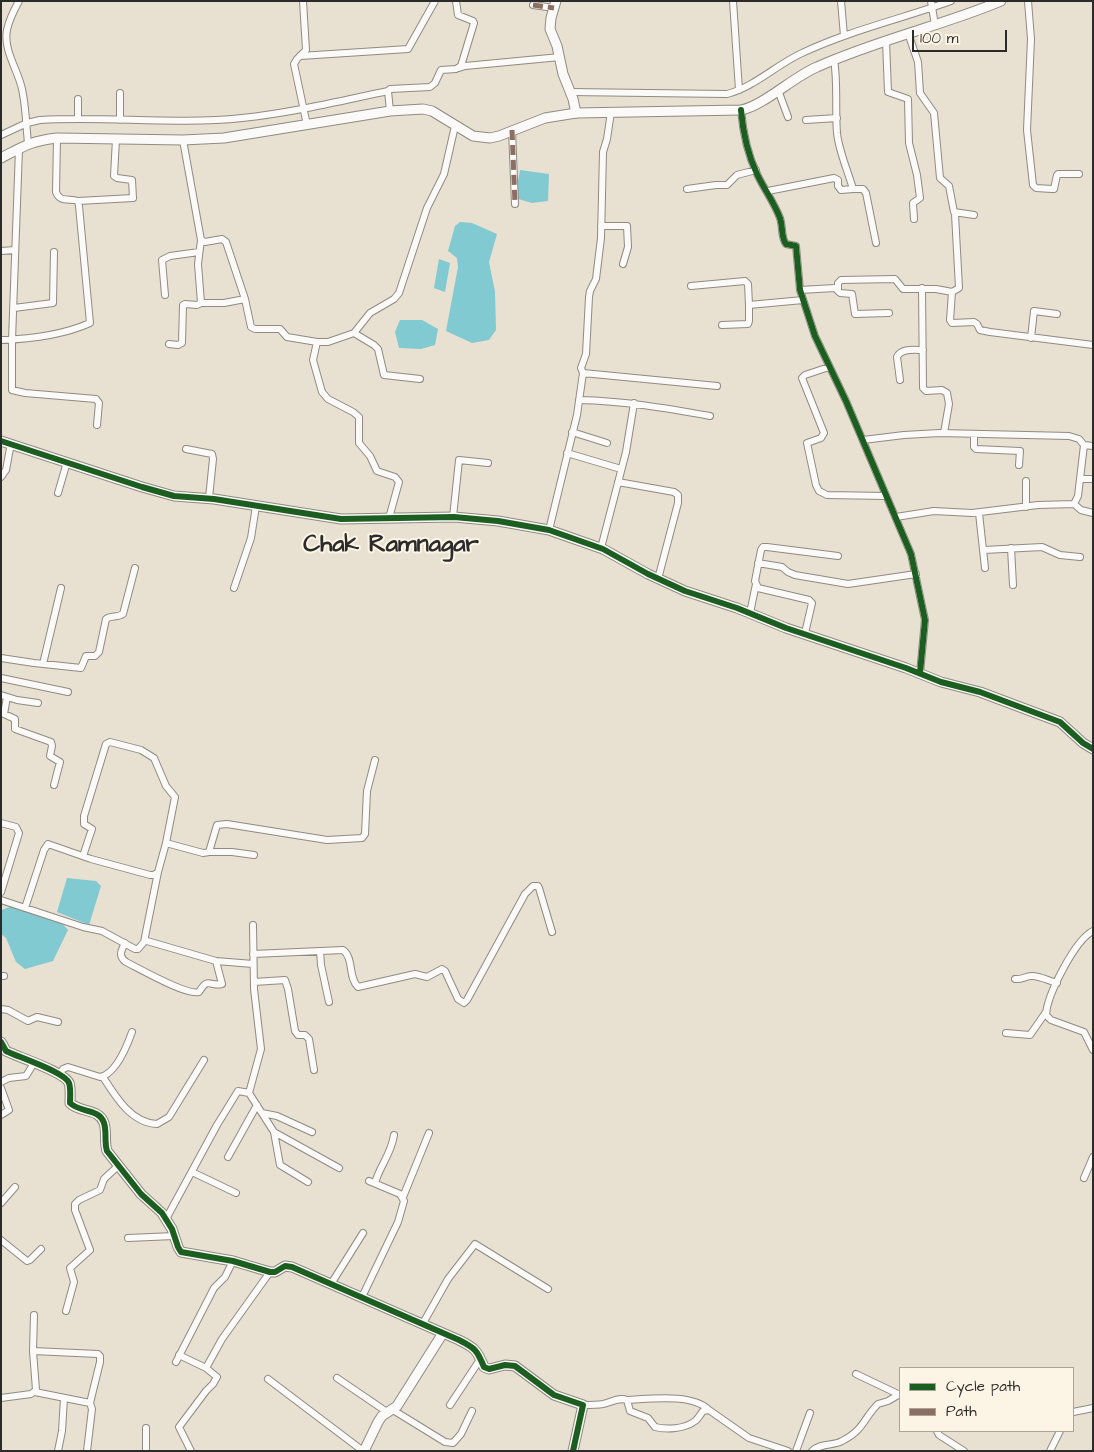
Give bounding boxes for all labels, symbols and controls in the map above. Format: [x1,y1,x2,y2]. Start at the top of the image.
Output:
scale bar [914,20,1009,52]
text: 100 m [920,28,959,49]
district label: Chak Ramnagar [303,532,479,560]
legend [899,1367,1074,1432]
text: Cycle path [946,1376,1020,1397]
text: Path [946,1401,977,1422]

